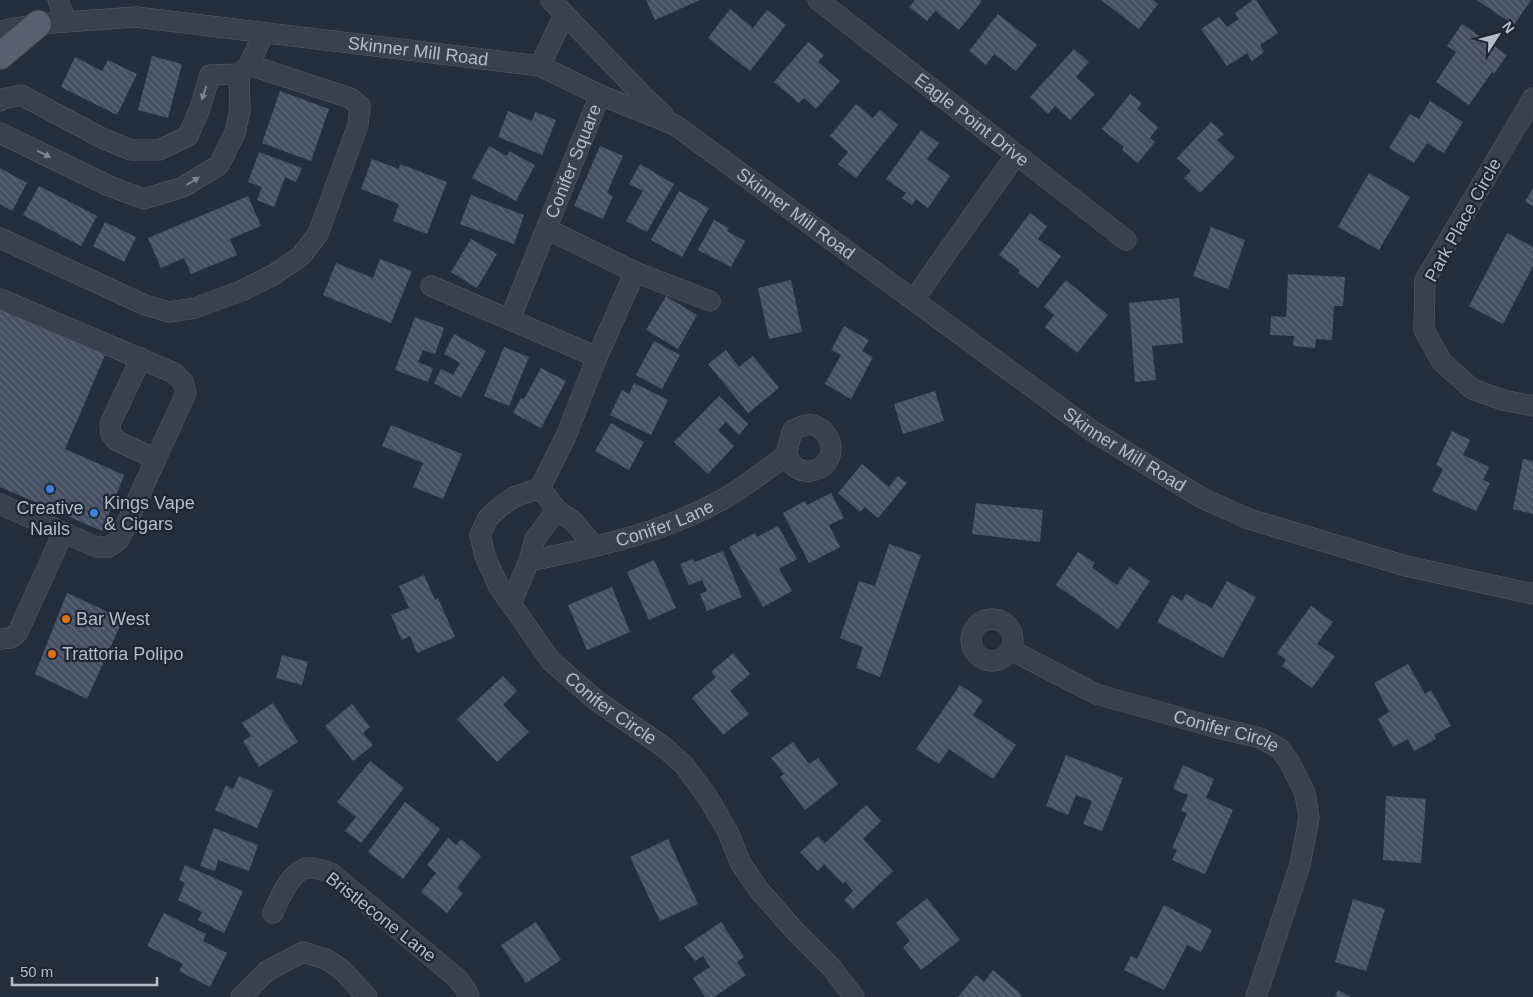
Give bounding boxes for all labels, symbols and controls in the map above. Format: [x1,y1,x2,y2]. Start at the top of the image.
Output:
north arrow [1473,10,1523,60]
text: N [1499,19,1518,36]
street label: Skinner Mill Road [347,33,489,70]
street label: Eagle Point Drive [911,69,1033,171]
one-way arrow [200,86,208,101]
street label: Conifer Square [542,101,605,221]
one-way arrow [37,150,51,158]
street label: Park Place Circle [1421,155,1505,285]
street label: Skinner Mill Road [733,164,859,263]
one-way arrow [187,176,200,185]
street label: Skinner Mill Road [1059,403,1190,496]
marker: Creative Nails [44,483,56,495]
place label: Kings Vape & Cigars [104,493,195,534]
street label: Conifer Lane [613,496,717,551]
place label: Creative Nails [16,498,84,539]
marker: Kings Vape & Cigars [88,507,100,519]
place label: Bar West [76,609,150,629]
marker: Bar West [60,613,72,625]
place label: Trattoria Polipo [62,644,183,664]
marker: Trattoria Polipo [46,648,58,660]
street label: Conifer Circle [561,668,660,749]
street label: Conifer Circle [1171,706,1282,756]
street label: Bristlecone Lane [322,868,440,966]
scale bar [12,954,158,986]
text: 50 m [20,963,53,980]

